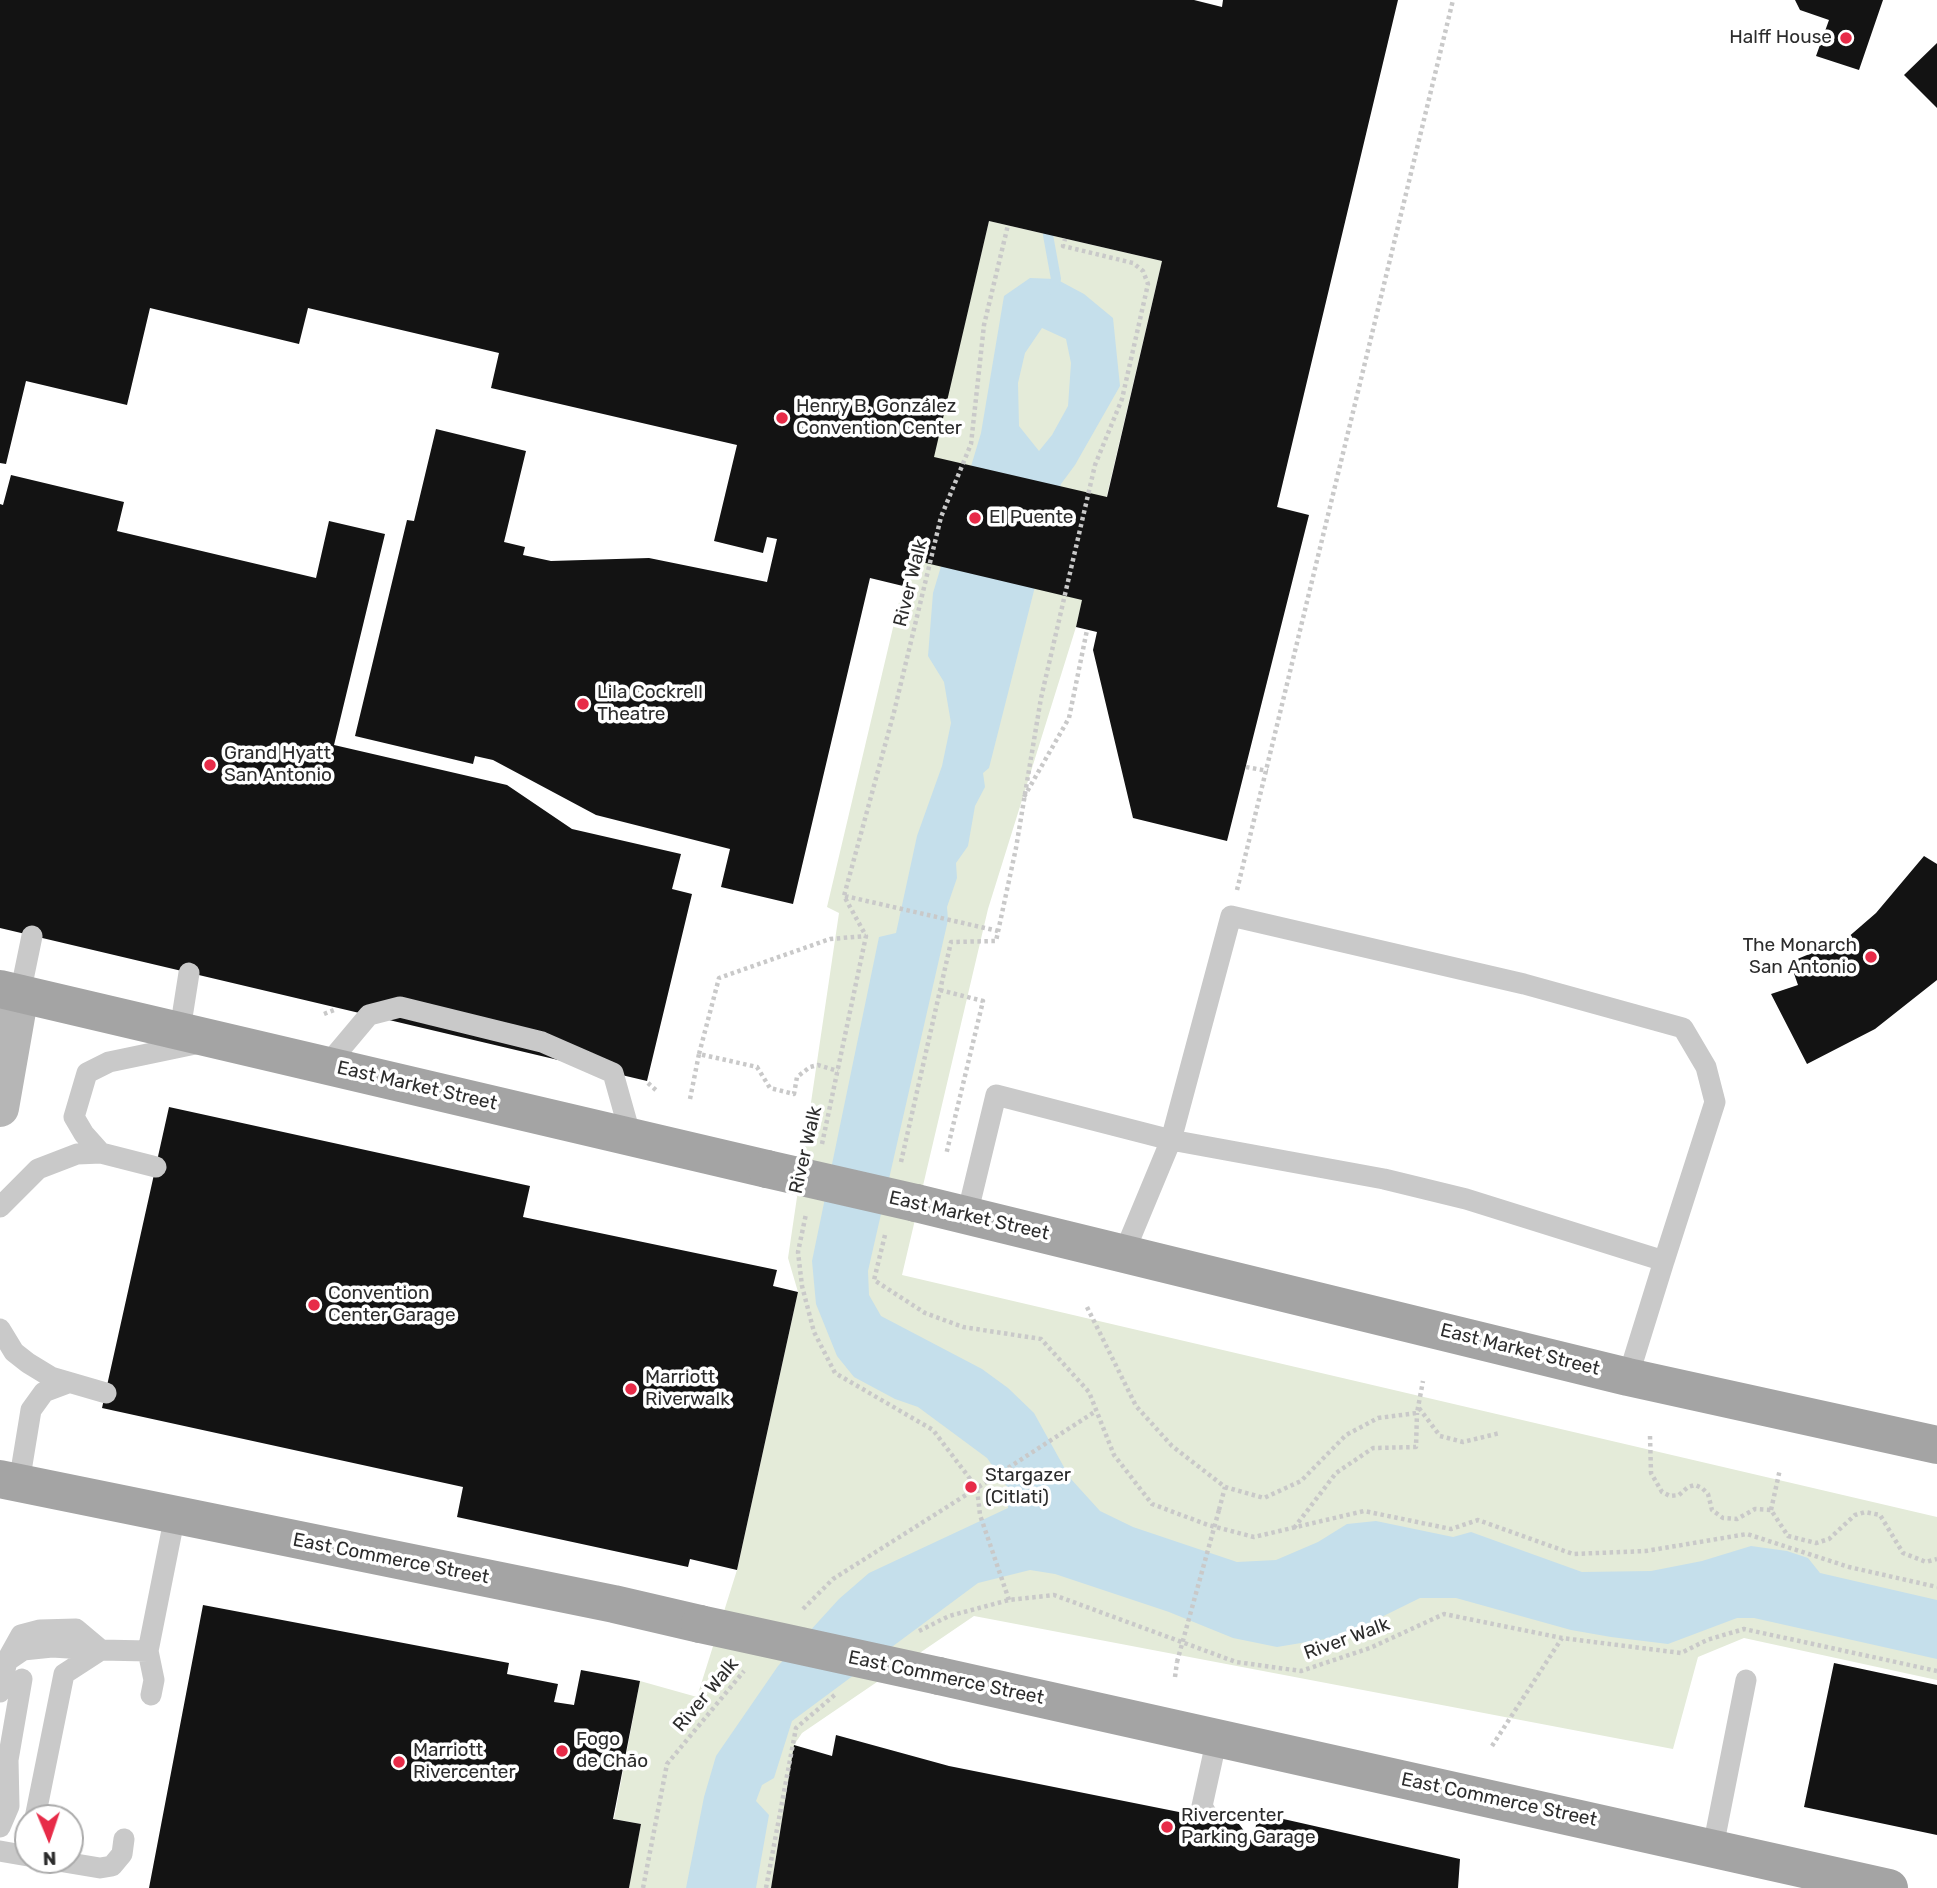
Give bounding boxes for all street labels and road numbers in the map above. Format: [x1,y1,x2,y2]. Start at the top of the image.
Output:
street label: River Walk [889,537,933,629]
street label: East Market Street [335,1057,499,1115]
street label: River Walk [785,1104,827,1196]
street label: East Market Street [887,1187,1051,1245]
street label: East Market Street [1438,1319,1602,1381]
street label: East Commerce Street [291,1529,491,1589]
street label: River Walk [1301,1613,1393,1665]
street label: East Commerce Street [846,1646,1046,1710]
street label: River Walk [669,1653,743,1737]
street label: East Commerce Street [1399,1768,1599,1832]

